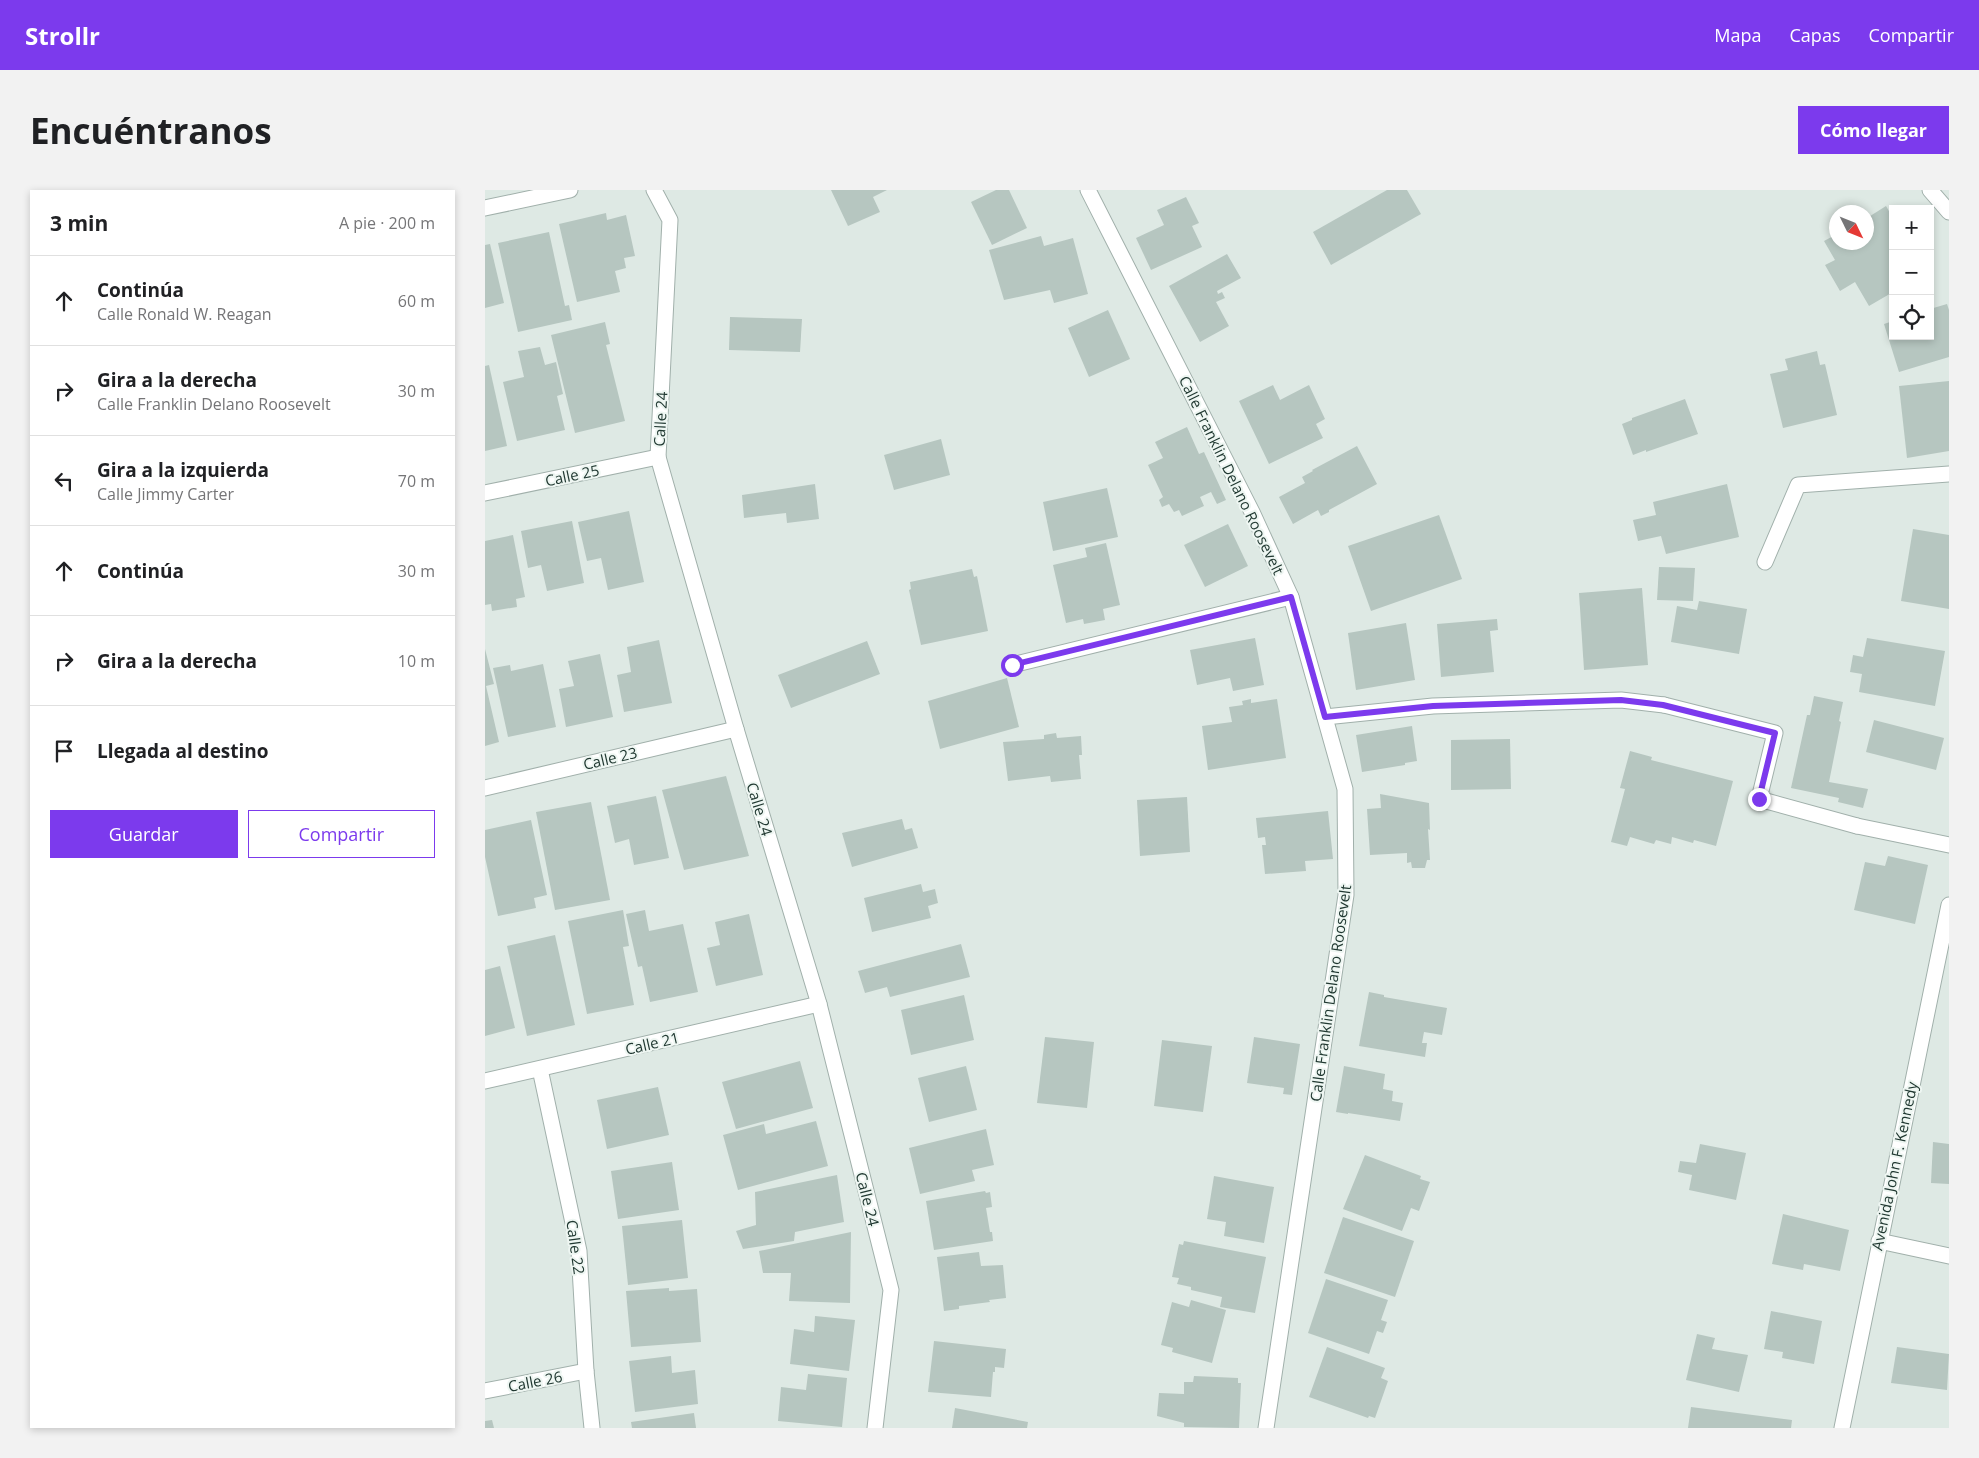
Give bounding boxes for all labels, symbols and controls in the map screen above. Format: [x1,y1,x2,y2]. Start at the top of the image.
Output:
text: Strollr [25,19,100,52]
text: Mapa [1714,23,1762,47]
text: Capas [1790,23,1840,47]
text: Compartir [1868,23,1954,47]
button: Cómo llegar [1798,106,1949,154]
text: Encuéntranos [30,107,272,154]
north arrow [1829,205,1874,250]
map controls [1889,205,1934,340]
button: + [1889,205,1934,250]
text: 3 min [50,209,108,237]
text: A pie · 200 m [339,212,435,234]
button: − [1889,250,1934,295]
text: Continúa [97,277,184,303]
icon: ahead [50,287,78,315]
text: 60 m [398,290,435,312]
button: locate [1889,295,1934,340]
text: Calle Ronald W. Reagan [97,303,272,325]
text: Gira a la derecha [97,367,257,393]
street label: Calle Franklin Delano Roosevelt [1175,372,1289,578]
icon: right [50,377,78,405]
text: 30 m [398,380,435,402]
street label: Calle 24 [649,391,671,447]
text: Calle Franklin Delano Roosevelt [97,393,331,415]
text: Gira a la izquierda [97,457,269,483]
street label: Calle 25 [543,460,601,490]
icon: left [50,467,78,495]
text: 70 m [398,470,435,492]
text: Calle Jimmy Carter [97,483,234,505]
icon: ahead [50,557,78,585]
text: Continúa [97,558,184,584]
text: 30 m [398,560,435,582]
icon: right [50,647,78,675]
text: Gira a la derecha [97,648,257,674]
text: 10 m [398,650,435,672]
route start [1001,654,1024,677]
icon: arrive [50,737,78,765]
text: Llegada al destino [97,738,269,764]
street label: Calle 23 [581,742,639,774]
street label: Calle 24 [742,780,778,839]
route end [1748,788,1771,811]
button: Guardar [50,810,238,858]
button: Compartir [248,810,435,858]
street label: Calle Franklin Delano Roosevelt [1305,883,1355,1103]
street label: Calle 21 [623,1027,681,1059]
street label: Avenida John F. Kennedy [1866,1079,1922,1252]
street label: Calle 24 [852,1170,884,1228]
street label: Calle 22 [562,1218,590,1276]
street label: Calle 26 [506,1366,564,1396]

